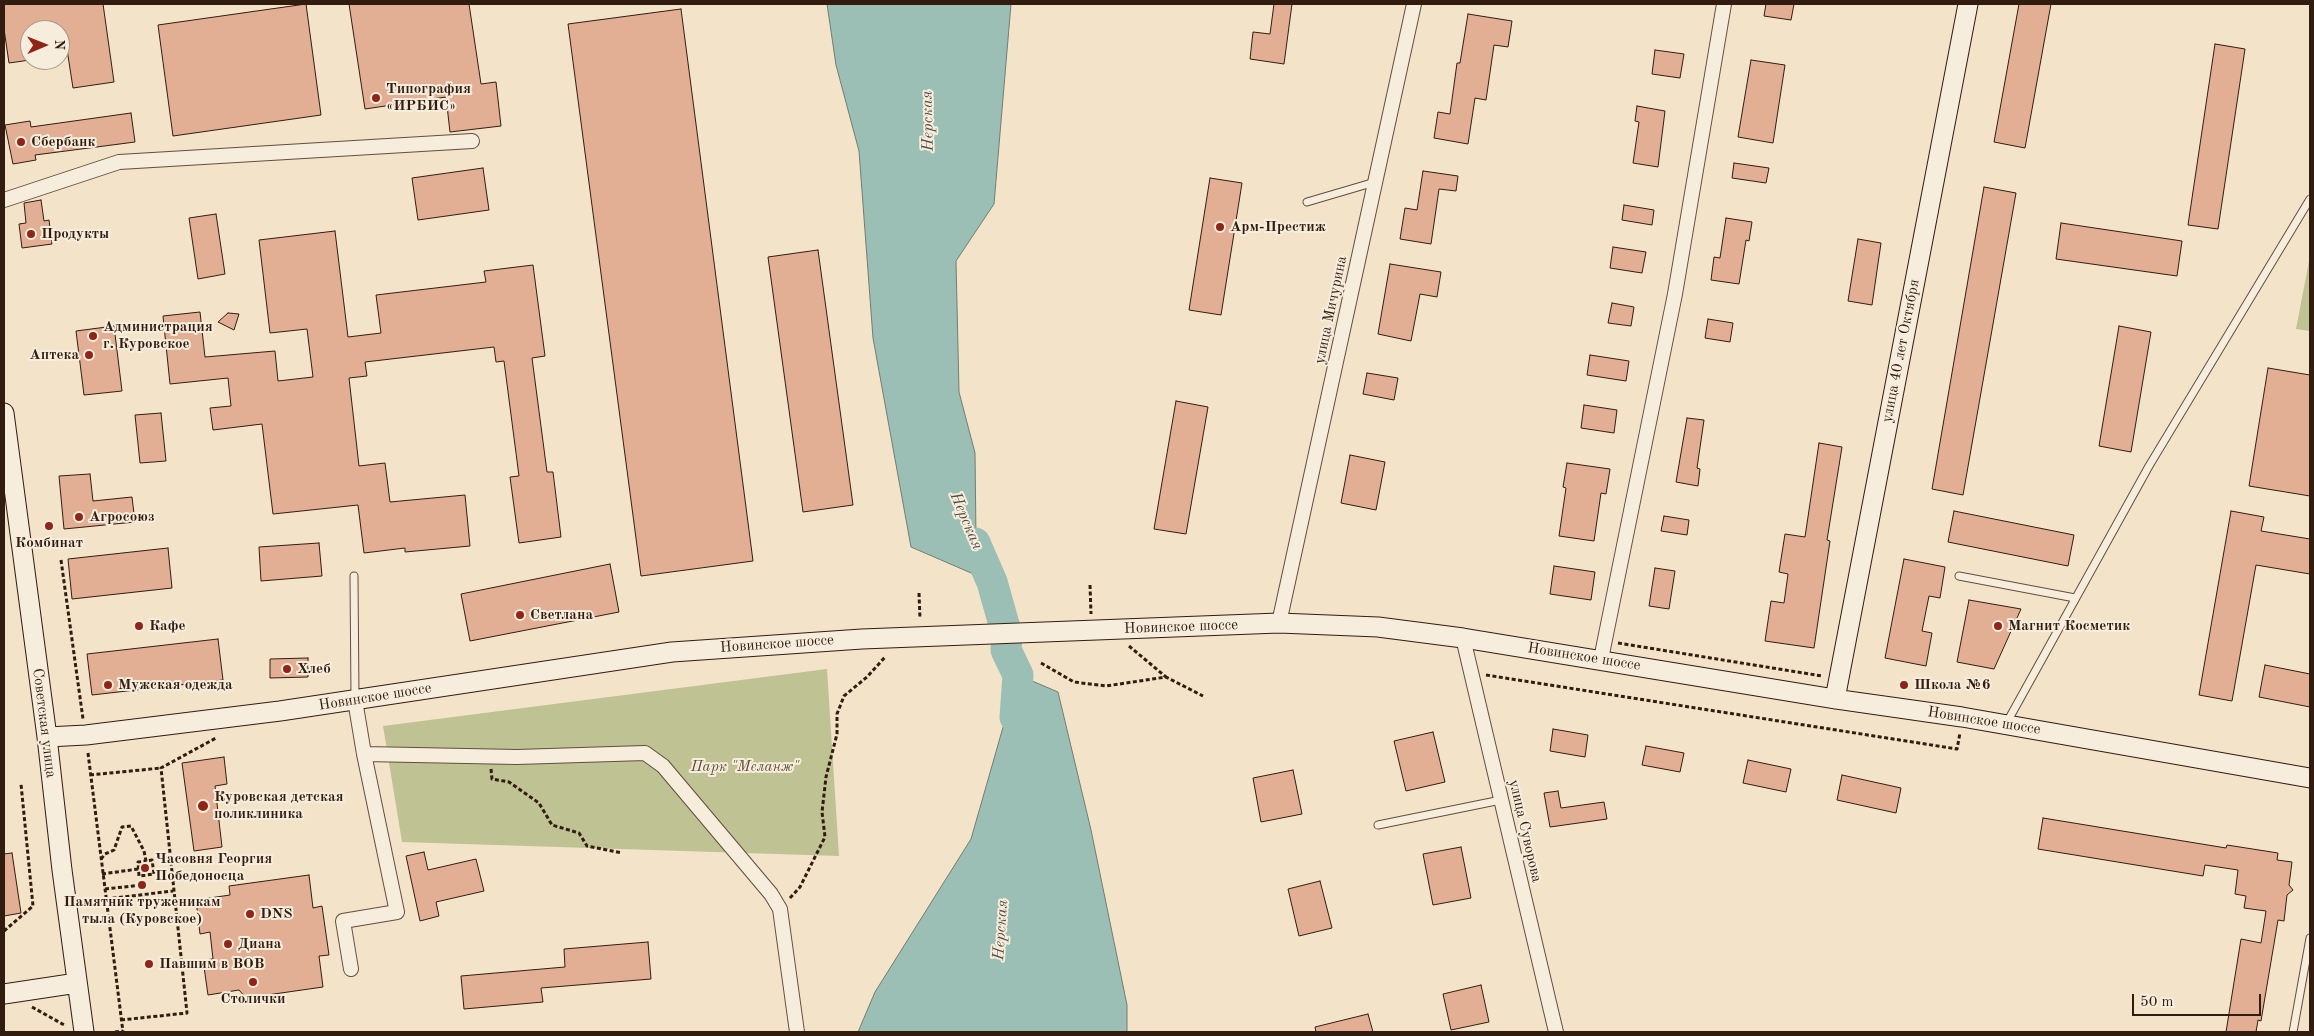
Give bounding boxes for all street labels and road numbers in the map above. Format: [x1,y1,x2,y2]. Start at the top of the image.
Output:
street label: улица Мичурина [1311,254,1351,366]
street label: улица 40 лет Октября [1878,278,1924,424]
street label: Новинское шоссе [1124,616,1238,638]
street label: Новинское шоссе [719,631,835,657]
street label: Новинское шоссе [1526,639,1642,675]
street label: Советская улица [28,667,60,779]
street label: Новинское шоссе [317,679,433,715]
street label: Новинское шоссе [1926,703,2042,739]
street label: улица Суворова [1504,778,1546,884]

